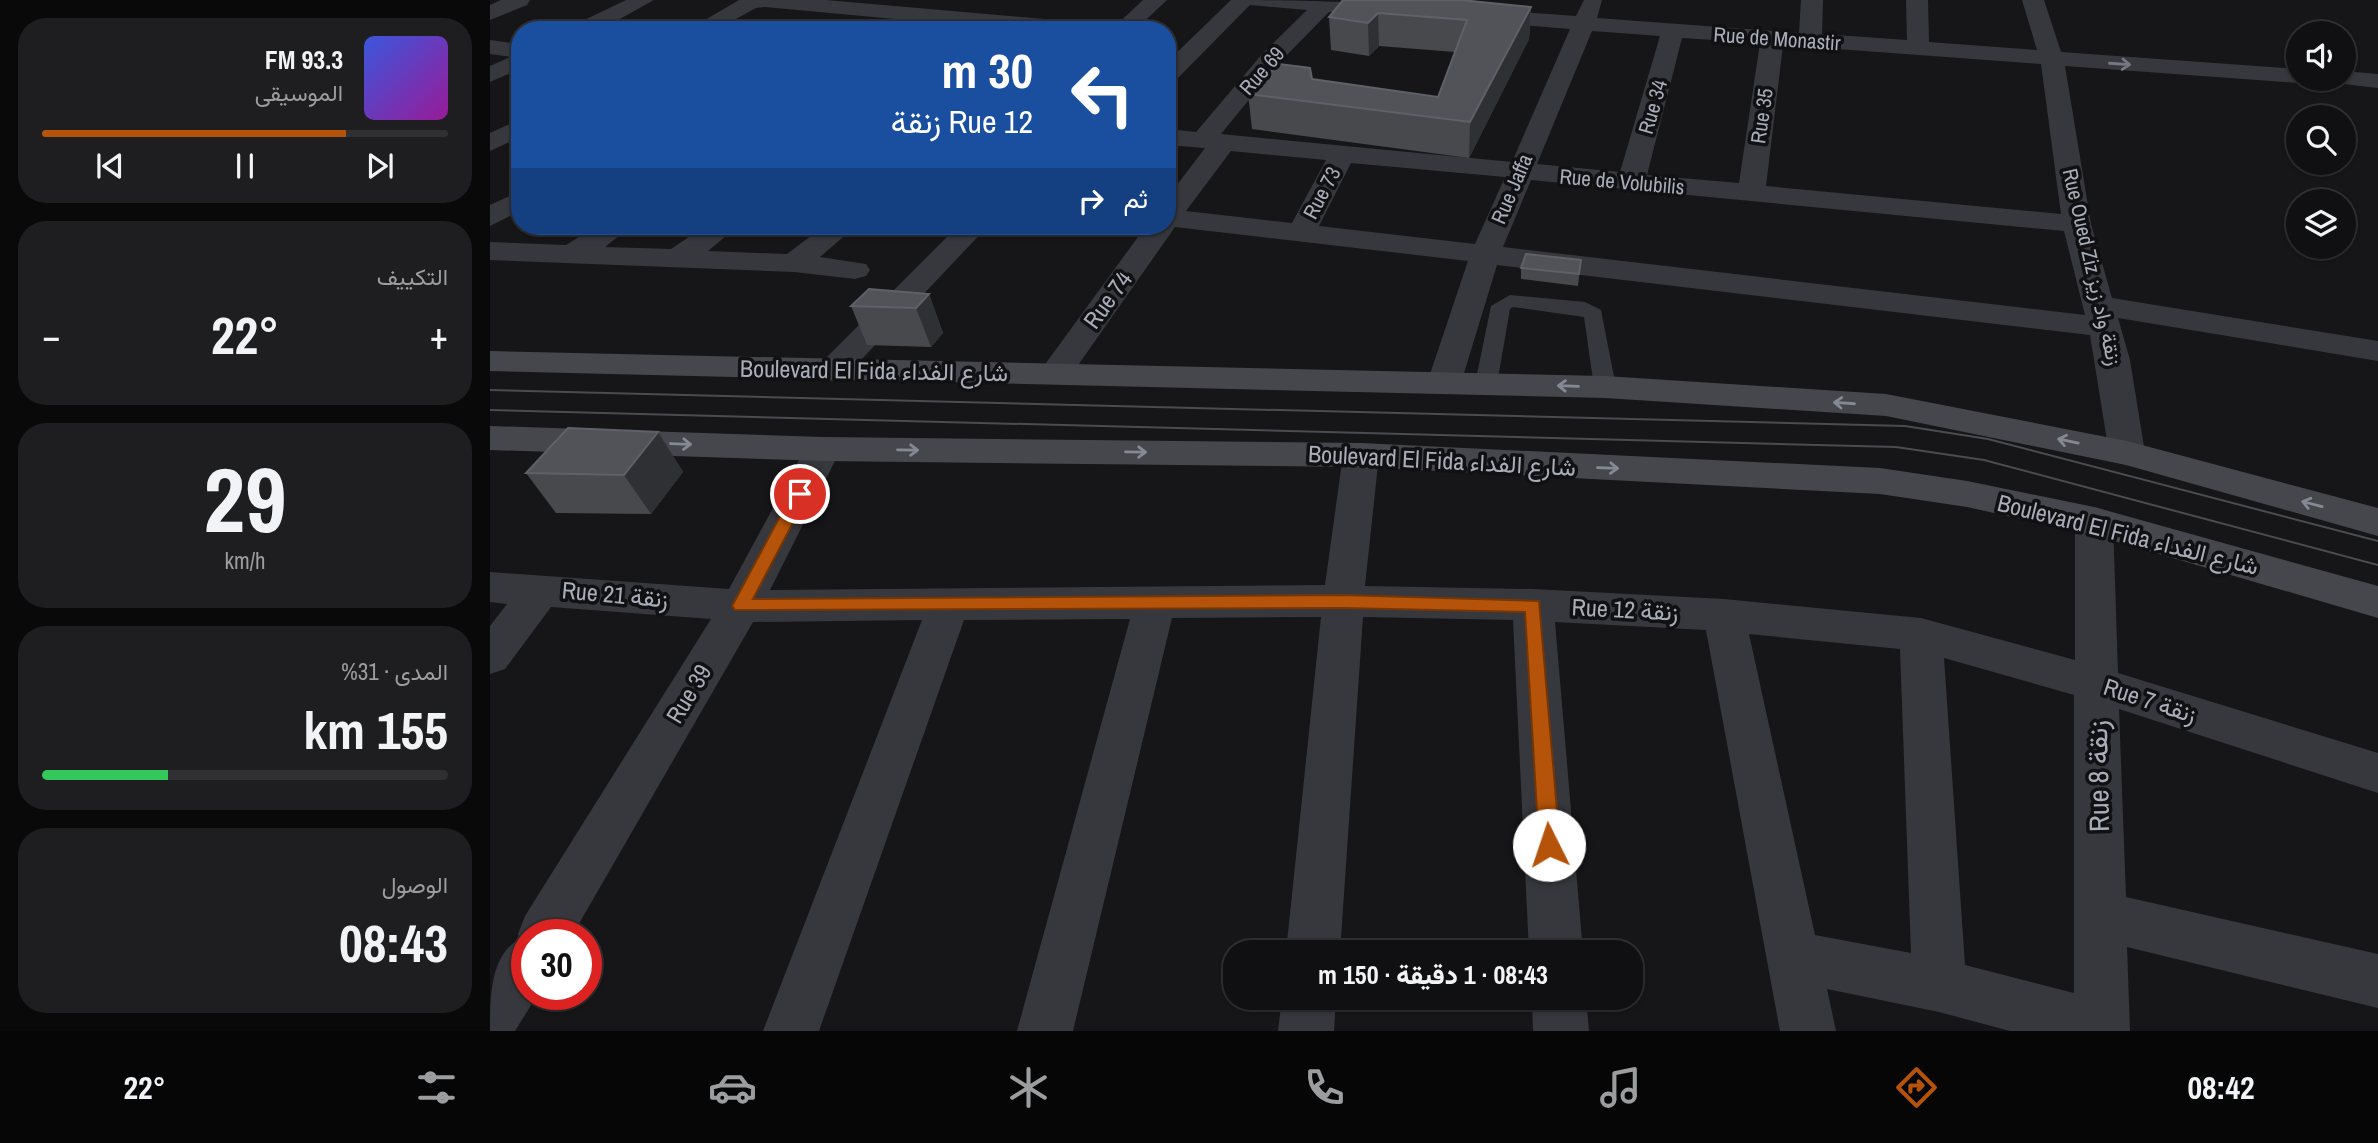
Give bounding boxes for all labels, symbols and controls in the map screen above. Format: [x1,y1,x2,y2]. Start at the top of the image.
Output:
street label: Rue de Monastir [1713,20,1842,57]
map controls [2286,21,2356,259]
button: sound [2286,21,2356,91]
text: 30 m [941,37,1033,103]
street label: Rue 69 [1232,40,1291,101]
text: 93.3 FM [265,42,343,77]
icon: left [1057,49,1148,140]
one-way arrow [2108,58,2131,71]
street label: Rue 34 [1631,76,1674,138]
text: الموسيقى [255,77,343,108]
street label: Rue 35 [1743,86,1780,145]
text: Rue 12 زنقة [891,100,1033,143]
button: search [2286,105,2356,175]
icon: previous [91,147,129,185]
icon: pause [226,147,264,185]
icon: next [361,147,399,185]
street label: Rue Jaffa [1484,149,1539,228]
street label: Rue 73 [1296,161,1347,224]
street label: Rue de Volubilis [1558,162,1686,201]
street label: Rue Oued Ziz زنقة واد زيز [2056,165,2129,368]
text: ثم [1124,181,1148,216]
icon: right [1072,182,1110,220]
button: layers [2286,189,2356,259]
text: التكييف [377,261,448,292]
street label: Rue 74 [1076,264,1139,334]
text: 22° [211,300,279,370]
text: − [42,310,60,361]
text: + [430,310,448,361]
street label: Boulevard El Fida شارع الفداء [740,352,1008,389]
one-way arrow [1557,380,1580,393]
one-way arrow [1833,396,1856,409]
one-way arrow [2057,433,2080,447]
one-way arrow [669,437,692,451]
street label: Boulevard El Fida شارع الفداء [1307,437,1577,484]
text: 29 [204,438,287,560]
one-way arrow [896,443,919,456]
one-way arrow [1124,446,1147,459]
one-way arrow [1596,462,1618,475]
pin [770,464,830,524]
icon: arrive [781,475,819,513]
street label: Boulevard El Fida شارع الفداء [1994,486,2262,583]
one-way arrow [2301,497,2324,510]
text: km/h [225,545,265,576]
street label: Rue 21 زنقة [561,573,670,615]
street label: Rue 12 زنقة [1571,590,1679,628]
text: المدى · 31% [341,656,448,687]
street label: Rue 39 [658,658,718,729]
street label: Rue 7 زنقة [2100,670,2201,730]
text: 155 km [303,695,448,765]
street label: Rue 8 زنقة [2078,720,2118,832]
position arrow [1512,808,1586,882]
text: الوصول [382,869,448,900]
text: 08:43 [339,908,448,978]
speed limit sign: 30 [511,919,602,1010]
text: 08:43 · 1 دقيقة · 150 m [1318,957,1548,992]
icon: filters [412,1063,461,1112]
icon: car [708,1063,757,1112]
icon: climate [1004,1063,1053,1112]
icon: phone [1300,1063,1349,1112]
icon: music [1596,1063,1645,1112]
icon: directions [1892,1063,1941,1112]
text: 22° [123,1066,165,1109]
text: 08:42 [2187,1066,2255,1109]

